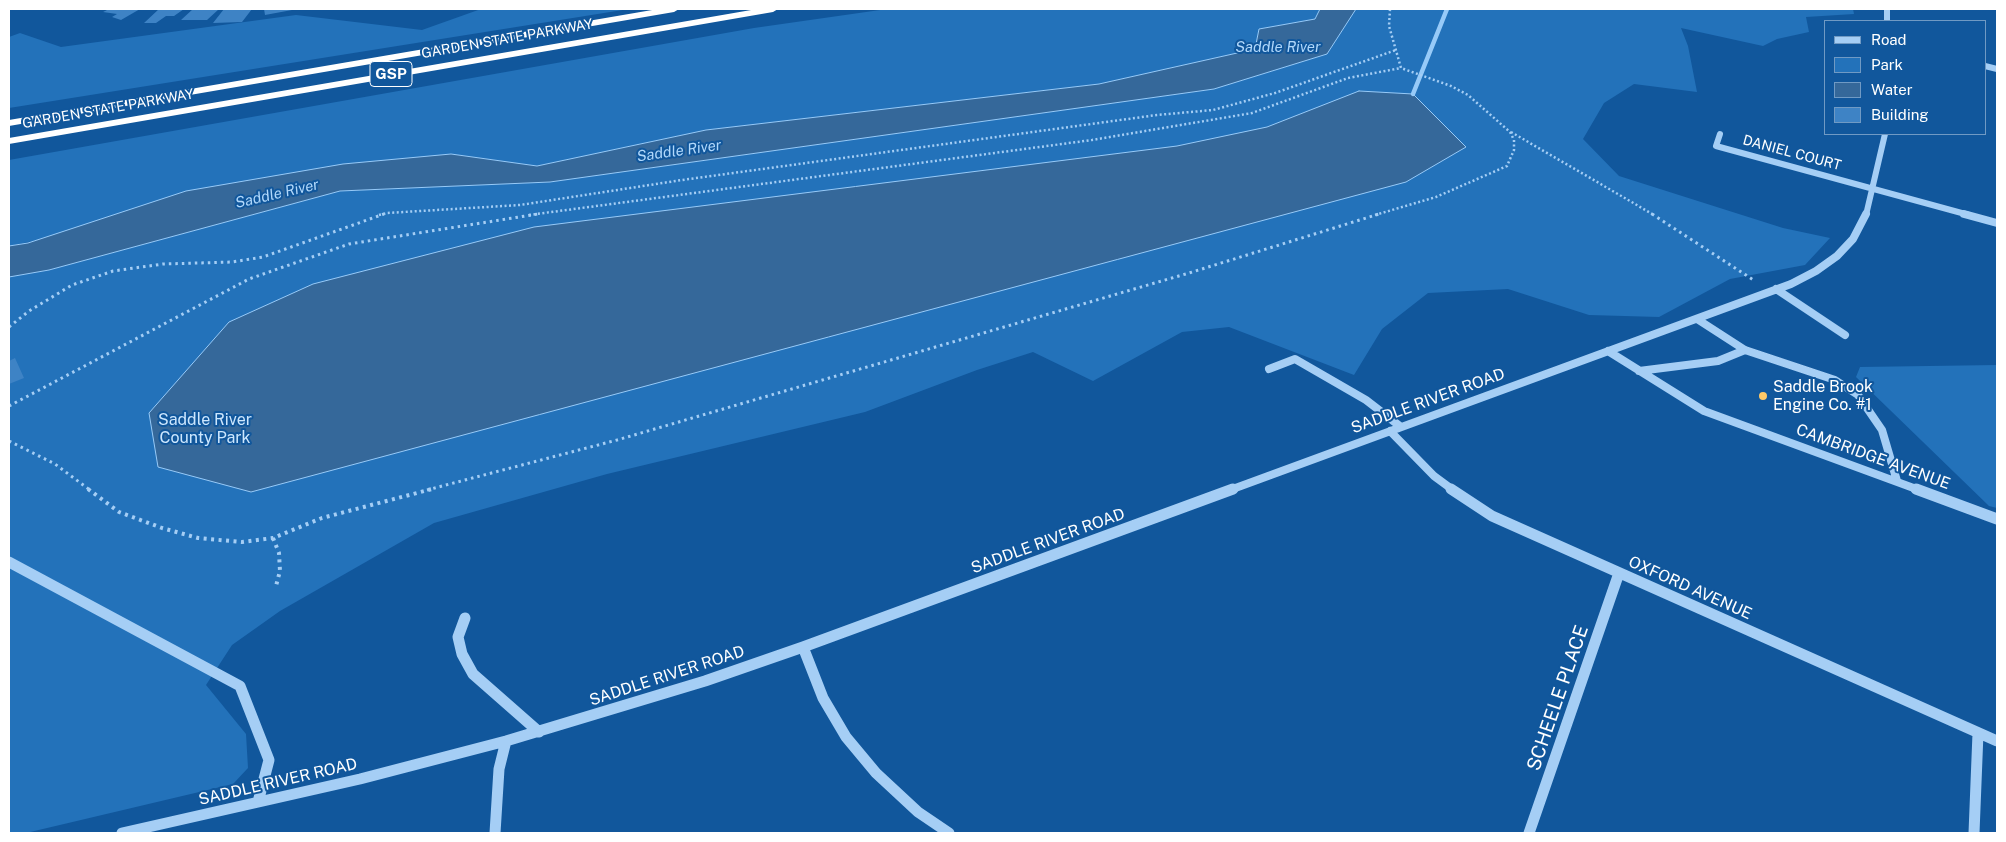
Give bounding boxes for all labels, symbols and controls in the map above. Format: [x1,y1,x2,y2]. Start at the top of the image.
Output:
street label: GARDEN STATE PARKWAY [420,16,594,62]
legend [1824,20,1986,135]
text: Road [1871,31,1907,48]
water label: Saddle River [1235,38,1321,56]
text: Park [1871,56,1903,73]
road number: GSP [370,62,412,86]
text: Water [1871,81,1913,98]
street label: GARDEN STATE PARKWAY [21,86,195,132]
text: Building [1871,106,1929,123]
street label: DANIEL COURT [1741,132,1843,174]
water label: Saddle River [635,136,723,166]
water label: Saddle River [233,176,321,212]
street label: SADDLE RIVER ROAD [1348,364,1508,438]
place label: Saddle Brook Engine Co. #1 [1773,377,1873,415]
marker: Saddle Brook Engine Co. #1 [1757,390,1769,402]
park label: Saddle River County Park [158,410,252,448]
street label: CAMBRIDGE AVENUE [1793,420,1953,494]
street label: SADDLE RIVER ROAD [968,504,1128,578]
street label: OXFORD AVENUE [1625,552,1755,624]
street label: SCHEELE PLACE [1522,622,1594,774]
street label: SADDLE RIVER ROAD [587,642,747,710]
street label: SADDLE RIVER ROAD [197,754,359,810]

